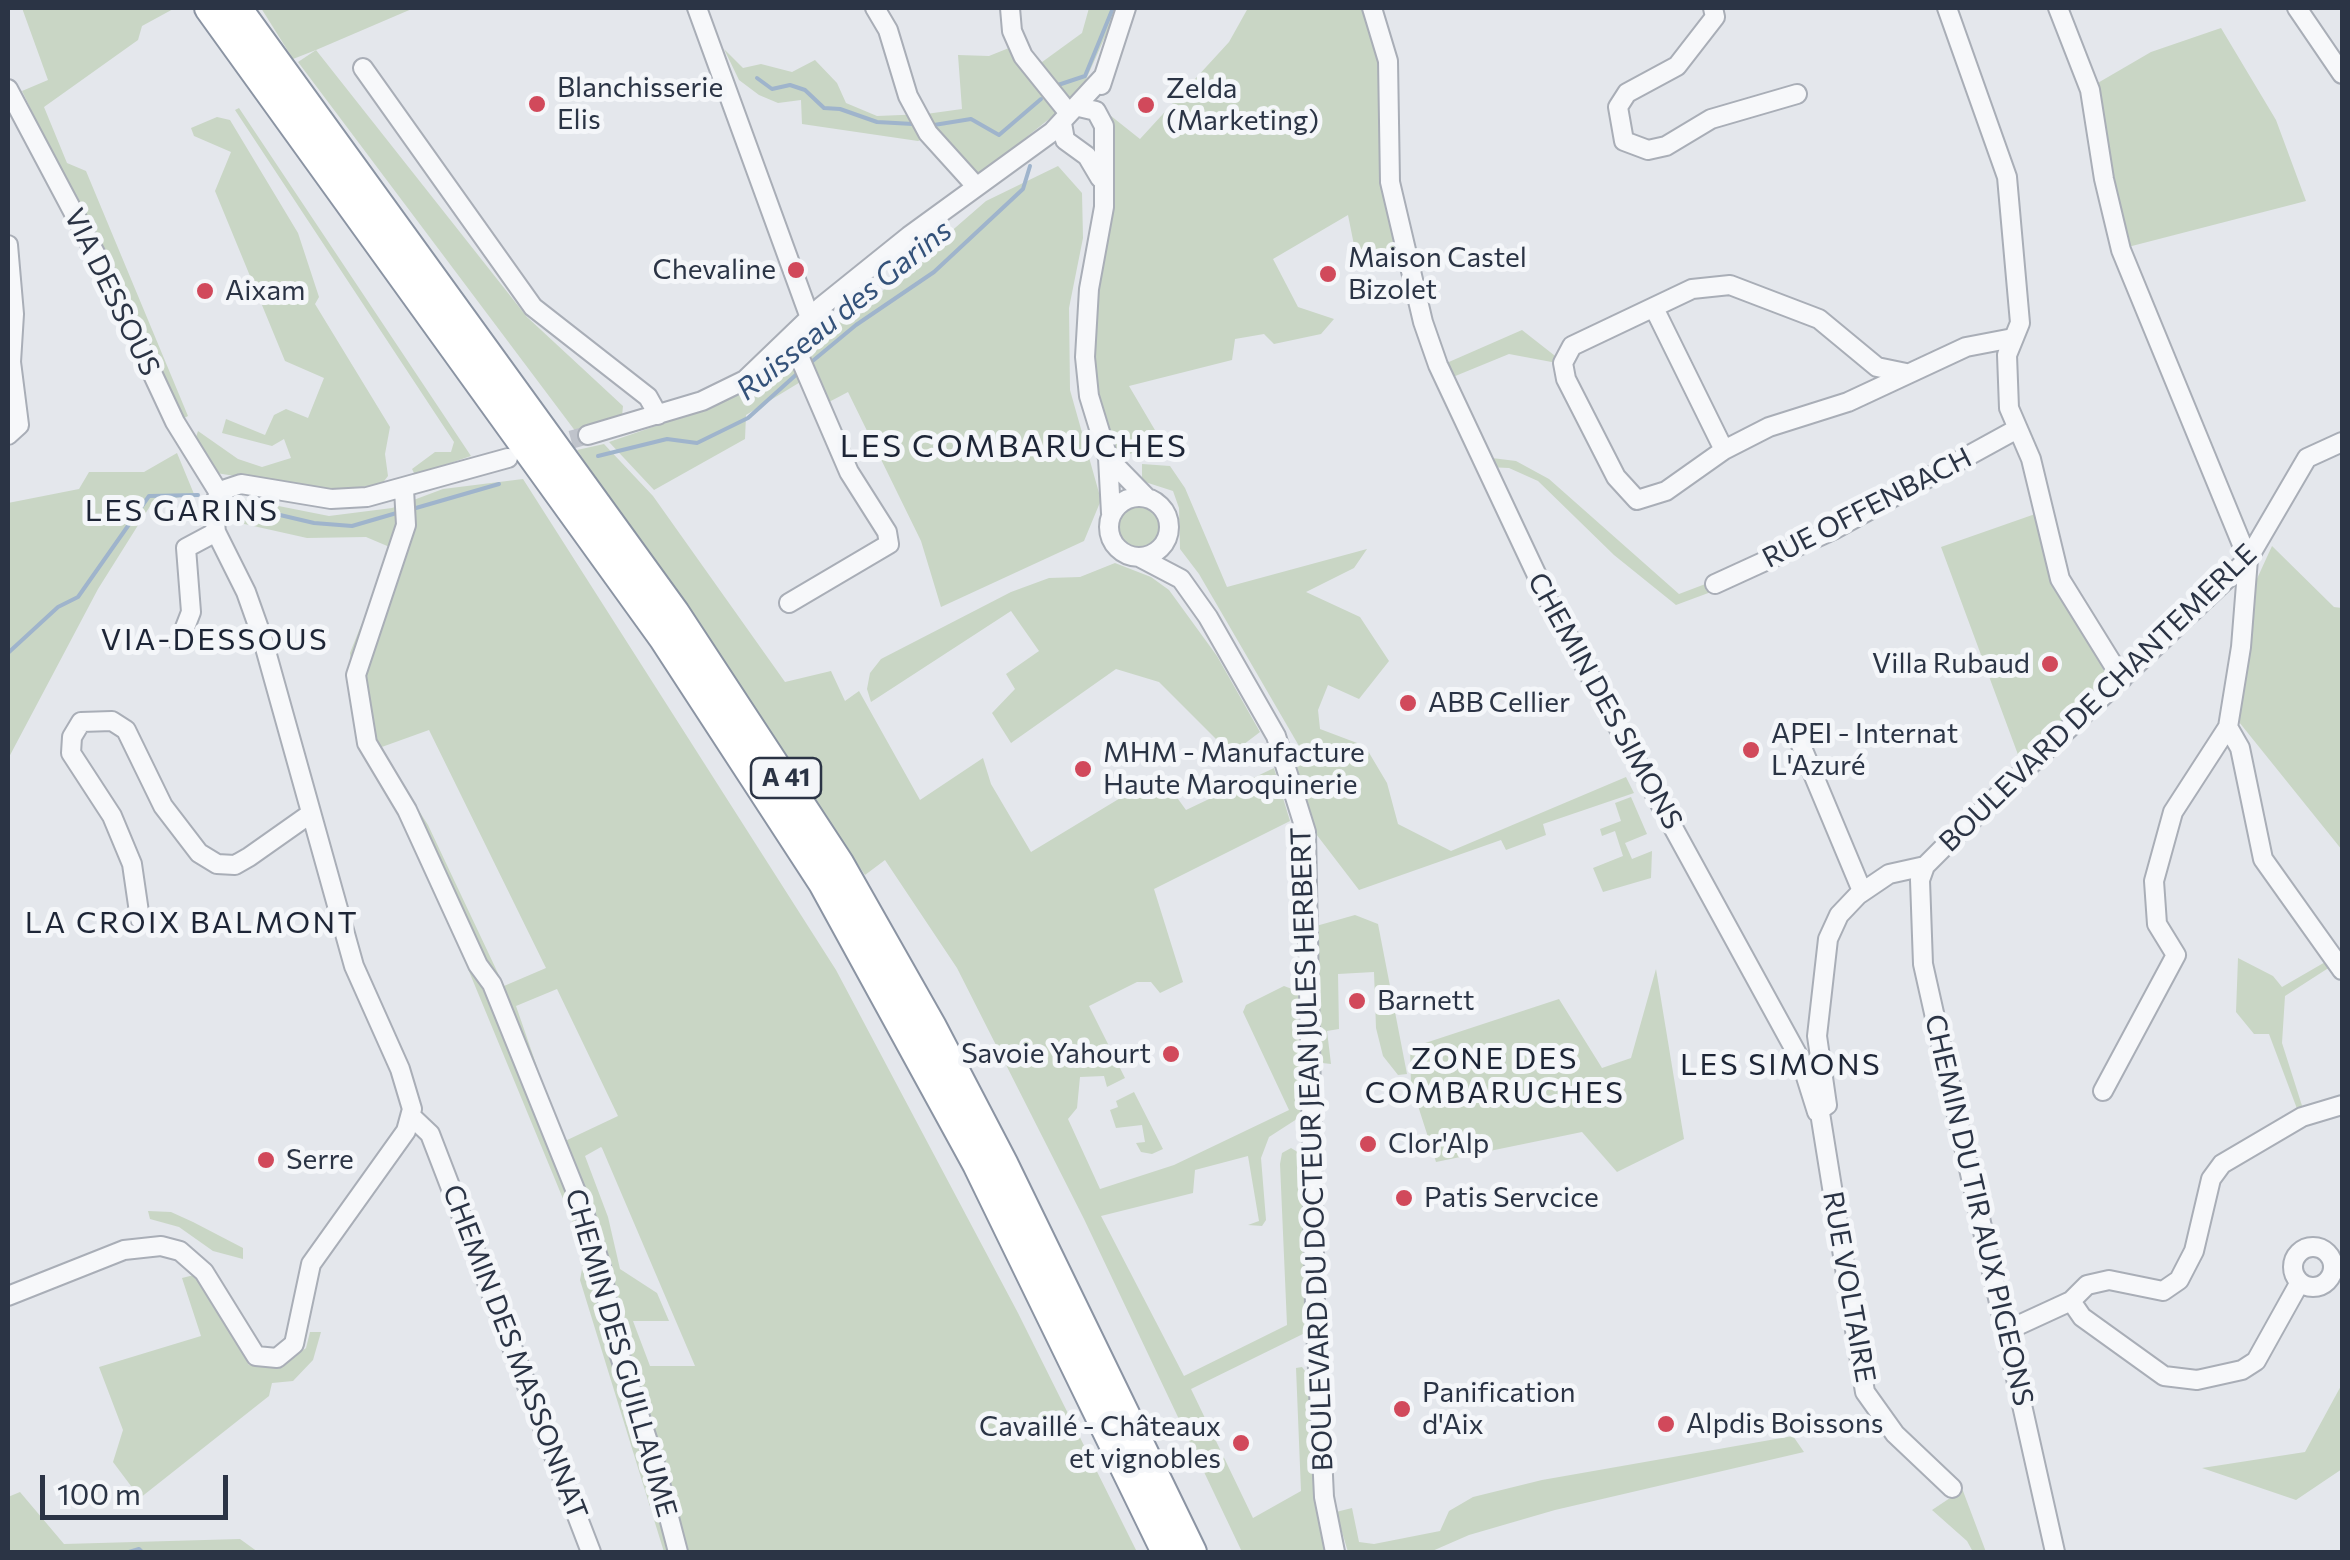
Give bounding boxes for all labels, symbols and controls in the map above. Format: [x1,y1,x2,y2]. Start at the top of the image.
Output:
place label: Blanchisserie Elis [557,71,723,137]
place label: Zelda (Marketing) [1166,72,1319,138]
marker: Blanchisserie Elis [526,93,548,115]
marker: Zelda (Marketing) [1135,94,1157,116]
street label: VIA DESSOUS [57,203,167,381]
water label: Ruisseau des Garins [729,212,959,408]
place label: Maison Castel Bizolet [1348,241,1527,307]
place label: Chevaline [653,253,776,287]
marker: Chevaline [785,259,807,281]
marker: Maison Castel Bizolet [1317,263,1339,285]
place label: Aixam [225,274,305,308]
marker: Aixam [194,280,216,302]
district label: LES COMBARUCHES [840,427,1188,465]
street label: RUE OFFENBACH [1757,441,1977,575]
district label: LES GARINS [85,493,279,529]
street label: BOULEVARD DE CHANTEMERLE [1932,537,2264,859]
street label: CHEMIN DES SIMONS [1521,567,1689,835]
district label: VIA-DESSOUS [101,622,329,658]
place label: Villa Rubaud [1872,647,2030,681]
marker: Villa Rubaud [2039,653,2061,675]
place label: ABB Cellier [1428,686,1570,720]
marker: ABB Cellier [1397,692,1419,714]
place label: APEI - Internat L'Azuré [1771,717,1958,783]
place label: MHM - Manufacture Haute Maroquinerie [1103,736,1365,802]
marker: APEI - Internat L'Azuré [1740,739,1762,761]
road number: A 41 [751,758,821,798]
marker: MHM - Manufacture Haute Maroquinerie [1072,758,1094,780]
street label: BOULEVARD DU DOCTEUR JEAN JULES HERBERT [1284,826,1340,1472]
district label: LA CROIX BALMONT [25,905,359,941]
place label: Barnett [1377,984,1474,1018]
marker: Barnett [1346,990,1368,1012]
street label: CHEMIN DU TIR AUX PIGEONS [1918,1011,2040,1409]
place label: Savoie Yahourt [961,1037,1151,1071]
district label: ZONE DES COMBARUCHES [1365,1041,1625,1112]
marker: Savoie Yahourt [1160,1043,1182,1065]
district label: LES SIMONS [1680,1047,1882,1083]
place label: Clor'Alp [1388,1127,1489,1161]
marker: Clor'Alp [1357,1133,1379,1155]
place label: Serre [286,1143,354,1177]
marker: Serre [255,1149,277,1171]
street label: CHEMIN DES MASSONNAT [436,1180,594,1524]
place label: Patis Servcice [1424,1181,1599,1215]
street label: CHEMIN DES GUILLAUME [558,1185,684,1521]
marker: Patis Servcice [1393,1187,1415,1209]
street label: RUE VOLTAIRE [1816,1189,1882,1385]
place label: Panification d'Aix [1422,1376,1576,1442]
marker: Panification d'Aix [1391,1398,1413,1420]
place label: Alpdis Boissons [1686,1407,1883,1441]
place label: Cavaillé - Châteaux et vignobles [979,1410,1221,1476]
marker: Alpdis Boissons [1655,1413,1677,1435]
marker: Cavaillé - Châteaux et vignobles [1230,1432,1252,1454]
scale bar [45,1455,232,1517]
text: 100 m [57,1474,141,1511]

